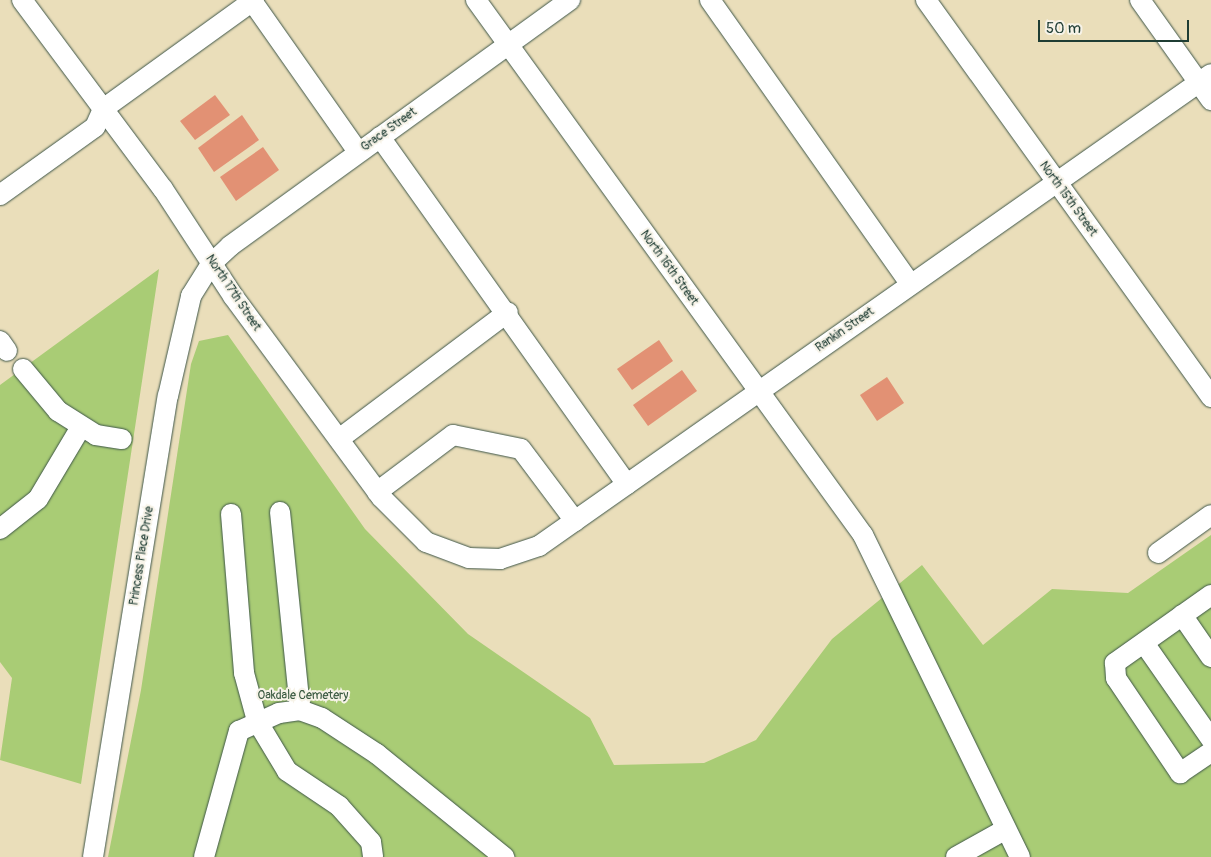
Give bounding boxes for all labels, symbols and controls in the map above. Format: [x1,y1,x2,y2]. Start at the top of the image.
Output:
scale bar [1041,10,1192,42]
text: 50 m [1046,19,1081,38]
street label: Grace Street [358,105,420,155]
street label: North 15th Street [1036,159,1100,239]
street label: North 16th Street [637,228,701,308]
street label: North 17th Street [202,252,264,334]
street label: Rankin Street [813,305,877,355]
street label: Princess Place Drive [127,505,157,607]
park label: Oakdale Cemetery [258,689,348,703]

